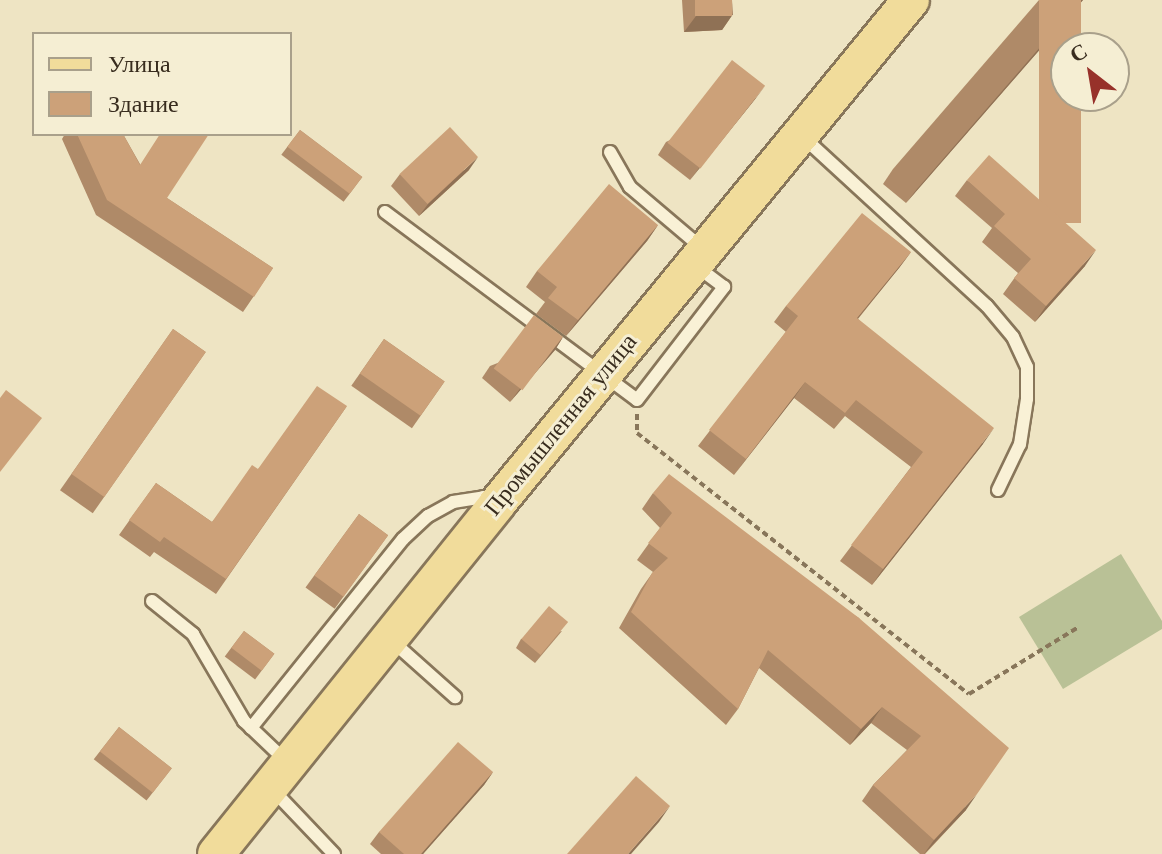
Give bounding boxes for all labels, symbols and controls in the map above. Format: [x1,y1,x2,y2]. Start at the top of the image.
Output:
legend [32,32,292,136]
north arrow [1050,32,1130,112]
text: С [1065,38,1092,68]
text: Улица [108,51,171,77]
text: Здание [108,91,179,117]
street label: Промышленная улица [479,328,643,522]

